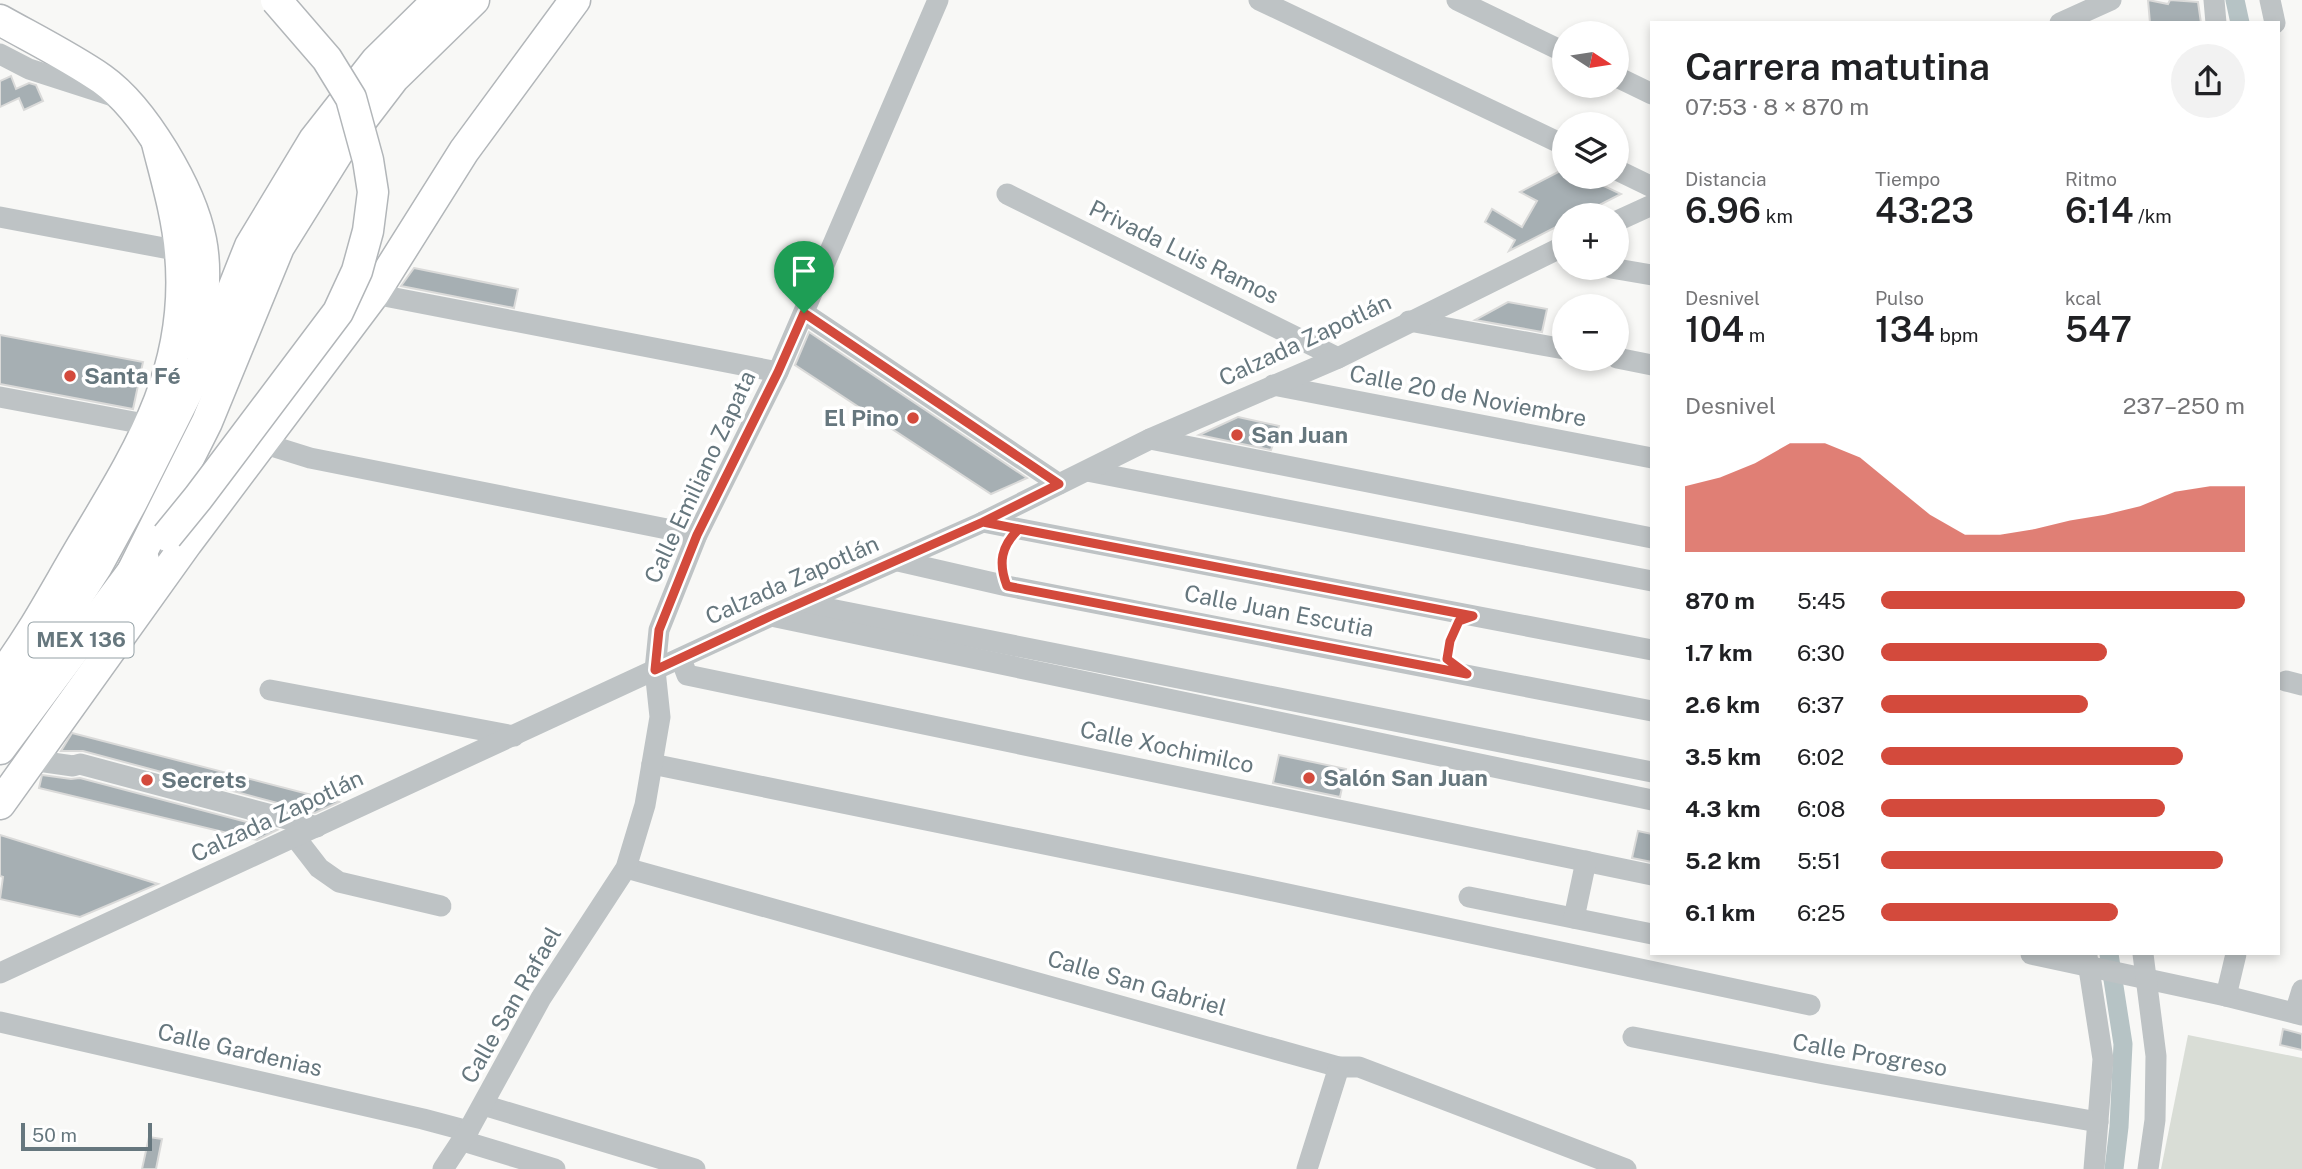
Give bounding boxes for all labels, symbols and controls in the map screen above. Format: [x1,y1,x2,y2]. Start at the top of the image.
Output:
north arrow [1552,21,1629,98]
map controls [1552,21,1629,371]
text: Carrera matutina [1685,44,1990,89]
button: share [2171,44,2245,118]
text: 07:53 · 8 × 870 m [1685,93,1869,120]
button: layers [1552,112,1629,189]
text: Distancia [1685,168,1767,190]
text: Tiempo [1875,168,1940,190]
text: Ritmo [2065,168,2117,190]
text: 6.96 [1685,190,1761,231]
text: 43:23 [1875,190,1974,231]
text: 6:14 [2065,190,2133,231]
street label: Privada Luis Ramos [1085,194,1283,309]
button: + [1552,203,1629,280]
text: km [1761,205,1793,227]
text: /km [2133,205,2172,227]
pin [774,241,834,313]
icon: arrive [785,252,823,290]
text: Desnivel [1685,287,1760,309]
text: Pulso [1875,287,1924,309]
text: kcal [2065,287,2102,309]
street label: Calzada Zapotlán [1214,288,1395,391]
button: − [1552,294,1629,371]
text: 104 [1685,309,1744,350]
text: 134 [1875,309,1935,350]
text: 547 [2065,309,2132,350]
text: m [1744,324,1765,346]
text: bpm [1935,324,1979,346]
street label: Calle 20 de Noviembre [1347,359,1589,432]
place label: Santa Fé [84,362,181,389]
street label: Calle Emiliano Zapata [638,366,761,587]
marker: Santa Fé [62,368,78,384]
text: Desnivel [1685,392,1776,419]
text: 237–250 m [2123,392,2245,419]
place label: El Pino [824,404,899,431]
marker: El Pino [905,410,921,426]
place label: San Juan [1251,421,1348,448]
marker: San Juan [1229,427,1245,443]
street label: Calzada Zapotlán [701,529,883,630]
street label: Calle Juan Escutia [1182,579,1376,642]
text: 870 m [1685,587,1755,614]
text: 5:45 [1797,587,1846,614]
road number: MEX 136 [28,622,134,658]
text: 1.7 km [1685,639,1753,666]
text: 6:30 [1797,639,1845,666]
text: 2.6 km [1685,691,1760,718]
text: 6:37 [1797,691,1844,718]
street label: Calle Xochimilco [1078,715,1257,778]
text: 3.5 km [1685,743,1761,770]
text: 6:02 [1797,743,1844,770]
street label: Calzada Zapotlán [186,764,367,867]
place label: Salón San Juan [1323,764,1488,791]
place label: Secrets [161,766,247,793]
marker: Salón San Juan [1301,770,1317,786]
marker: Secrets [139,772,155,788]
text: 4.3 km [1685,795,1761,822]
text: 6:08 [1797,795,1845,822]
text: 5.2 km [1685,847,1761,874]
text: 5:51 [1797,847,1841,874]
text: 6.1 km [1685,899,1755,926]
text: 6:25 [1797,899,1845,926]
street label: Calle San Rafael [455,922,566,1088]
street label: Calle San Gabriel [1045,944,1230,1021]
street label: Calle Gardenias [155,1017,325,1082]
street label: Calle Progreso [1790,1028,1950,1081]
scale bar [21,1120,152,1152]
text: 50 m [32,1124,77,1146]

